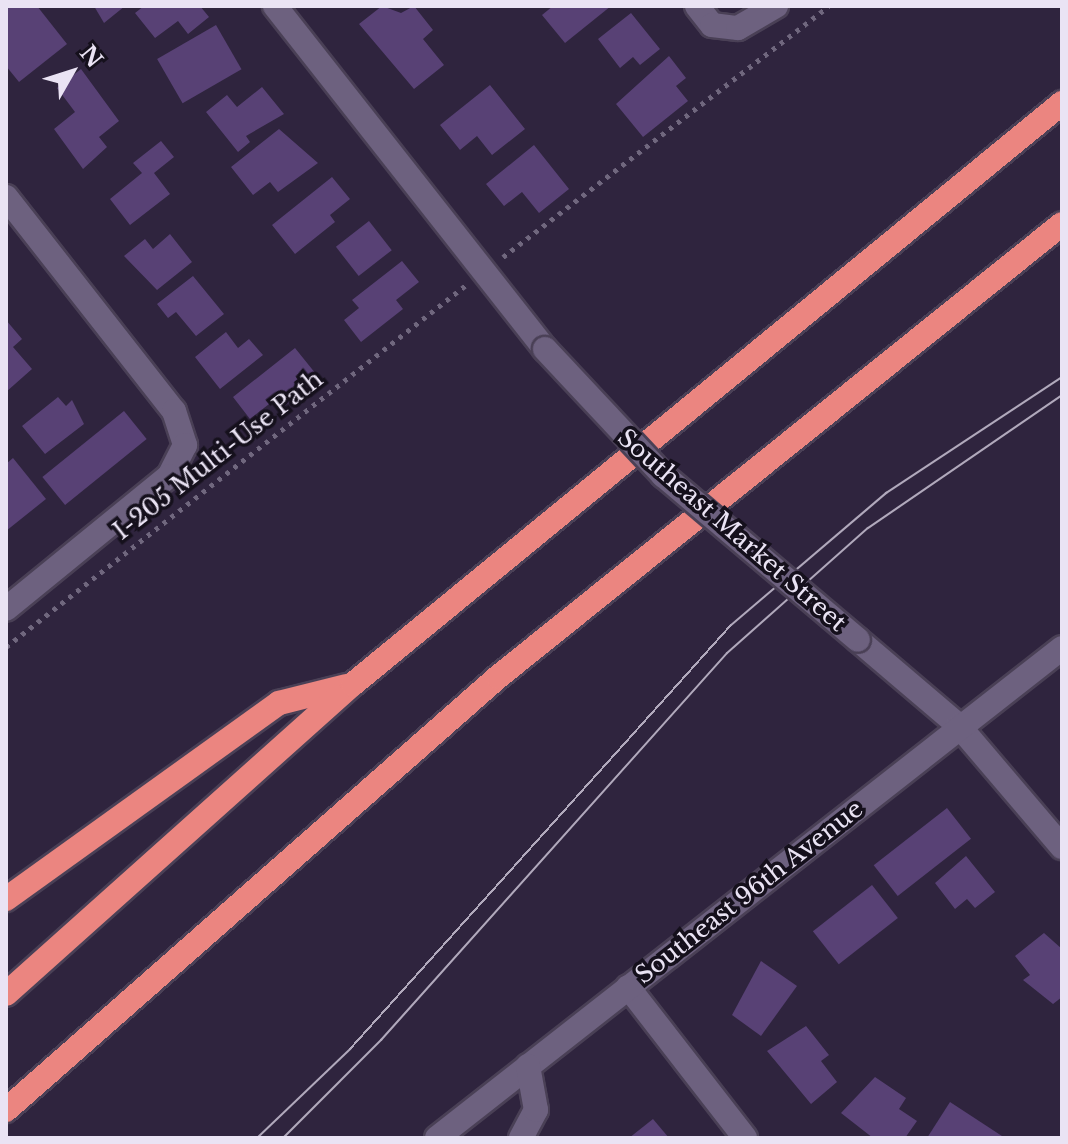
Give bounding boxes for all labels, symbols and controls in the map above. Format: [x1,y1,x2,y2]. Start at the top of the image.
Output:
north arrow [32,32,112,112]
text: N [74,40,108,73]
street label: I-205 Multi-Use Path [108,364,328,546]
street label: Southeast Market Street [612,423,852,637]
street label: Southeast 96th Avenue [629,794,869,990]

